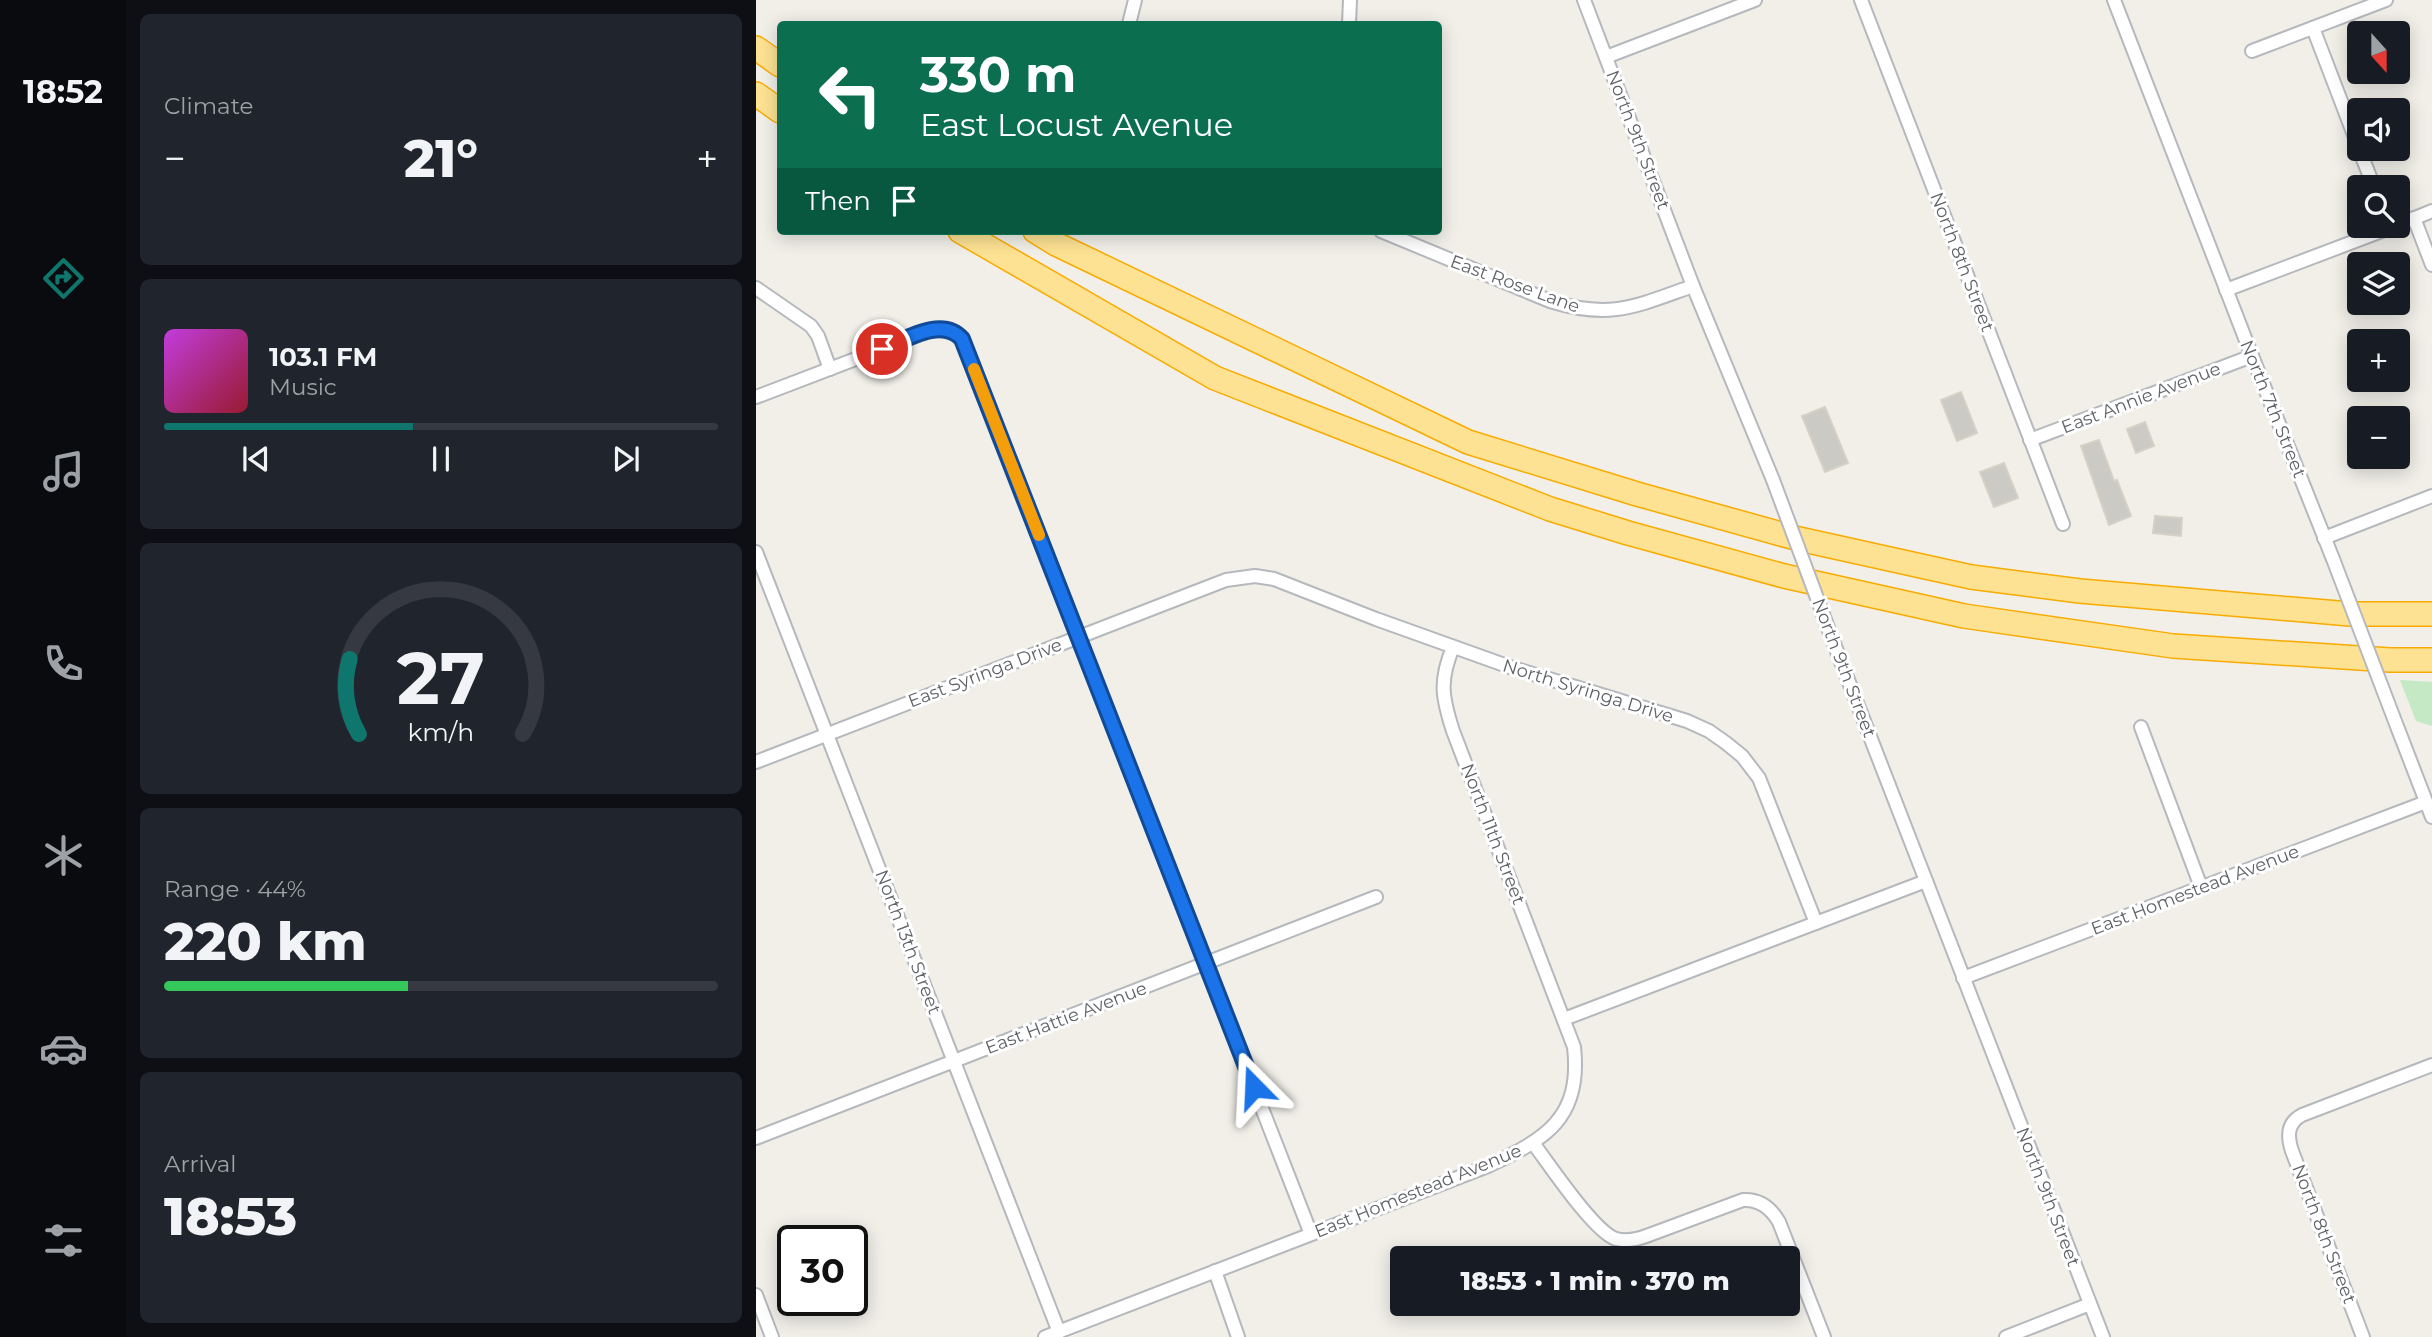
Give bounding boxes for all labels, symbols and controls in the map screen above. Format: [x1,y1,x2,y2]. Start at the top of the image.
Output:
north arrow [2347,21,2410,84]
map controls [2347,21,2410,469]
text: 330 m [920,45,1076,104]
icon: left [805,49,896,140]
street label: North 9th Street [1601,67,1675,213]
text: 18:52 [23,72,103,111]
text: Climate [164,92,253,120]
button: sound [2347,98,2410,161]
text: East Locust Avenue [920,105,1233,144]
text: 21° [404,127,478,190]
text: − [164,135,186,182]
text: + [696,135,718,182]
button: search [2347,175,2410,238]
icon: arrive [885,182,923,220]
text: Then [805,185,871,217]
street label: North 8th Street [1925,189,1999,335]
street label: East Rose Lane [1447,250,1583,318]
button: layers [2347,252,2410,315]
icon: directions [39,254,88,303]
pin [852,319,912,379]
button: + [2347,329,2410,392]
icon: arrive [863,330,901,368]
street label: North 7th Street [2235,337,2311,481]
text: 103.1 FM [269,341,377,373]
street label: East Annie Avenue [2058,357,2224,439]
text: Music [269,373,337,401]
button: − [2347,406,2410,469]
icon: previous [237,440,275,478]
icon: pause [422,440,460,478]
icon: next [607,440,645,478]
icon: music [39,447,88,496]
street label: North 9th Street [1807,595,1881,741]
street label: East Syringa Drive [905,633,1065,712]
text: 27 [397,635,485,723]
icon: phone [39,639,88,688]
street label: North Syringa Drive [1500,655,1676,727]
text: km/h [408,717,474,747]
street label: North 11th Street [1456,760,1530,908]
icon: climate [39,831,88,880]
street label: East Homestead Avenue [2088,840,2302,940]
street label: North 13th Street [870,867,946,1017]
text: Range · 44% [164,875,306,903]
text: 220 km [164,910,367,973]
street label: East Hattie Avenue [982,977,1150,1059]
icon: car [39,1024,88,1073]
position arrow [1217,1050,1291,1124]
street label: North 9th Street [2011,1124,2085,1270]
street label: East Homestead Avenue [1311,1139,1525,1243]
text: Arrival [164,1150,237,1178]
street label: North 8th Street [2287,1161,2361,1307]
text: 18:53 [164,1185,297,1248]
icon: filters [39,1216,88,1265]
speed limit sign: 30 [777,1225,868,1316]
text: 18:53 · 1 min · 370 m [1460,1265,1730,1297]

